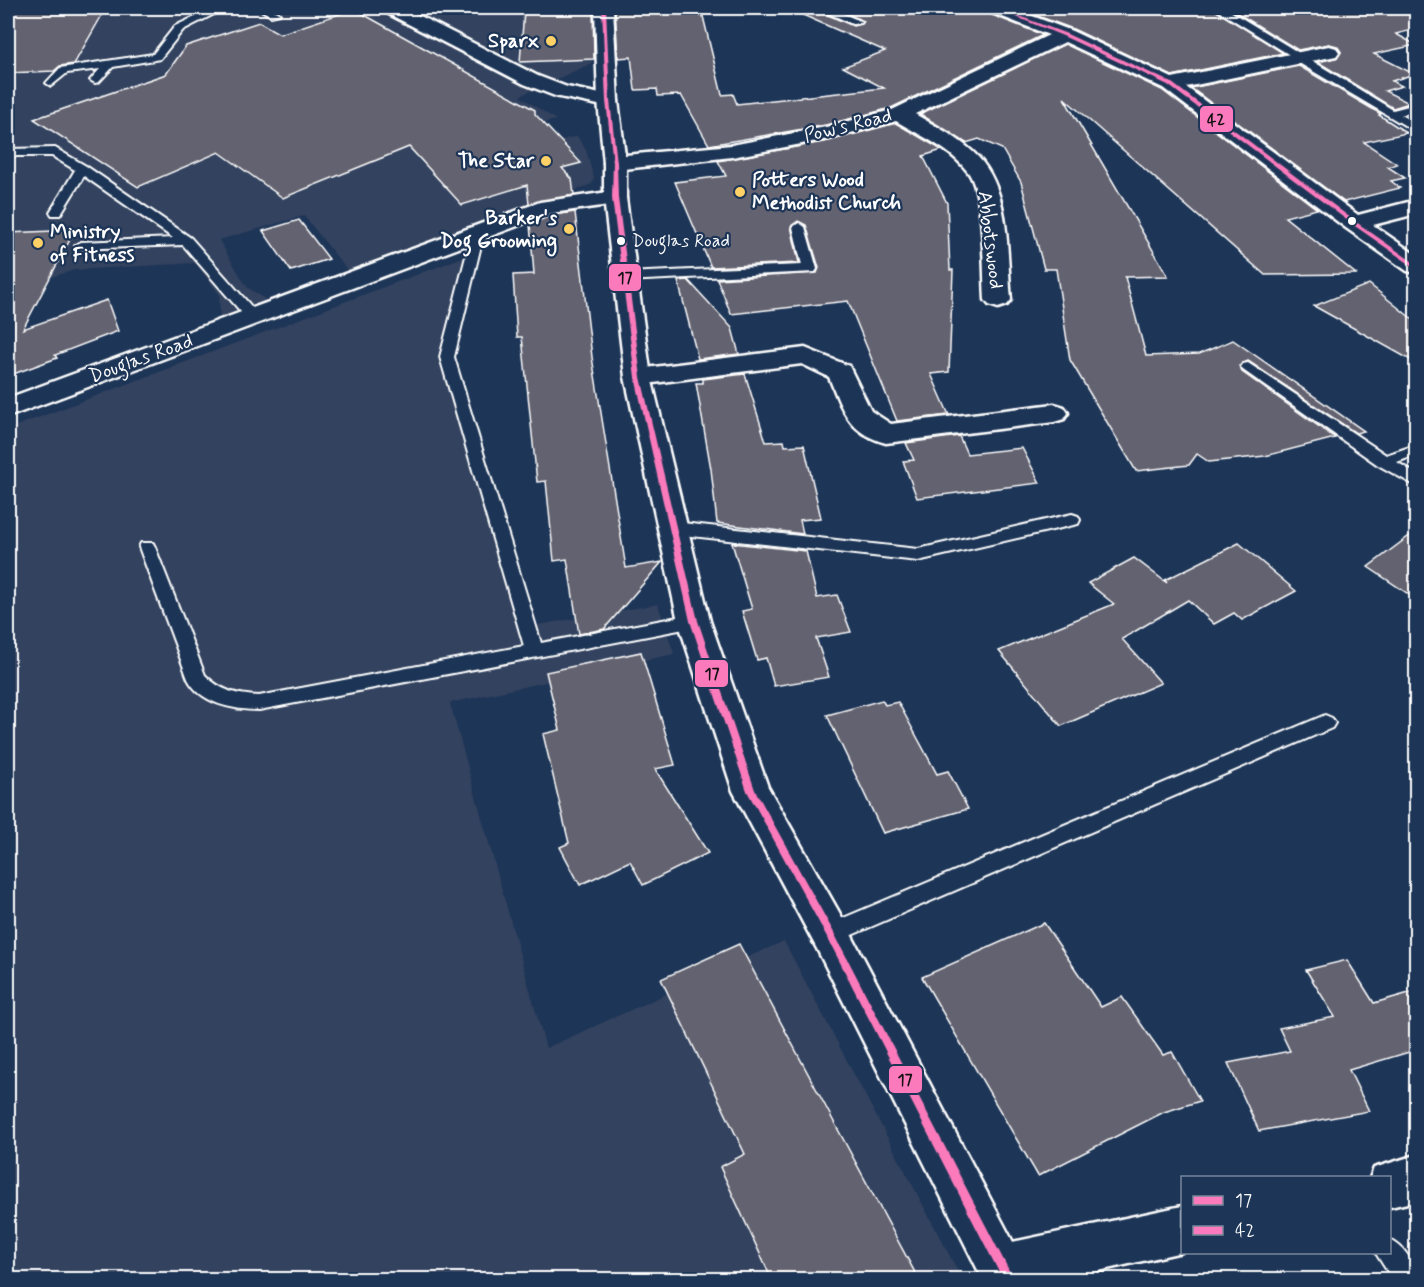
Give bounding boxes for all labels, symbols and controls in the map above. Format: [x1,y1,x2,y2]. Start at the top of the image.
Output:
place label: Sparx [488,28,540,55]
marker: Sparx [544,34,558,48]
street label: Pow's Road [801,102,895,150]
line badge: 42 [1199,105,1234,133]
text: 42 [1207,110,1225,131]
place label: The Star [458,148,535,175]
marker: The Star [539,154,553,168]
place label: Potters Wood Methodist Church [752,167,901,217]
marker: Potters Wood Methodist Church [733,185,747,199]
street label: Abbotswood [971,189,1009,291]
place label: Barker's Dog Grooming [440,205,557,257]
unlabelled marker [1346,215,1358,227]
place label: Ministry of Fitness [50,219,134,269]
marker: Barker's Dog Grooming [562,222,576,236]
place label: Douglas Road [632,229,730,255]
marker: Douglas Road [615,235,627,247]
marker: Ministry of Fitness [31,236,45,250]
line badge: 17 [608,263,642,292]
text: 17 [617,268,633,289]
street label: Douglas Road [85,328,197,392]
line badge: 17 [694,659,729,688]
text: 17 [704,664,720,685]
line badge: 17 [888,1065,923,1094]
text: 17 [897,1070,913,1091]
legend [1181,1176,1391,1254]
text: 17 [1235,1189,1252,1213]
text: 42 [1235,1219,1255,1243]

